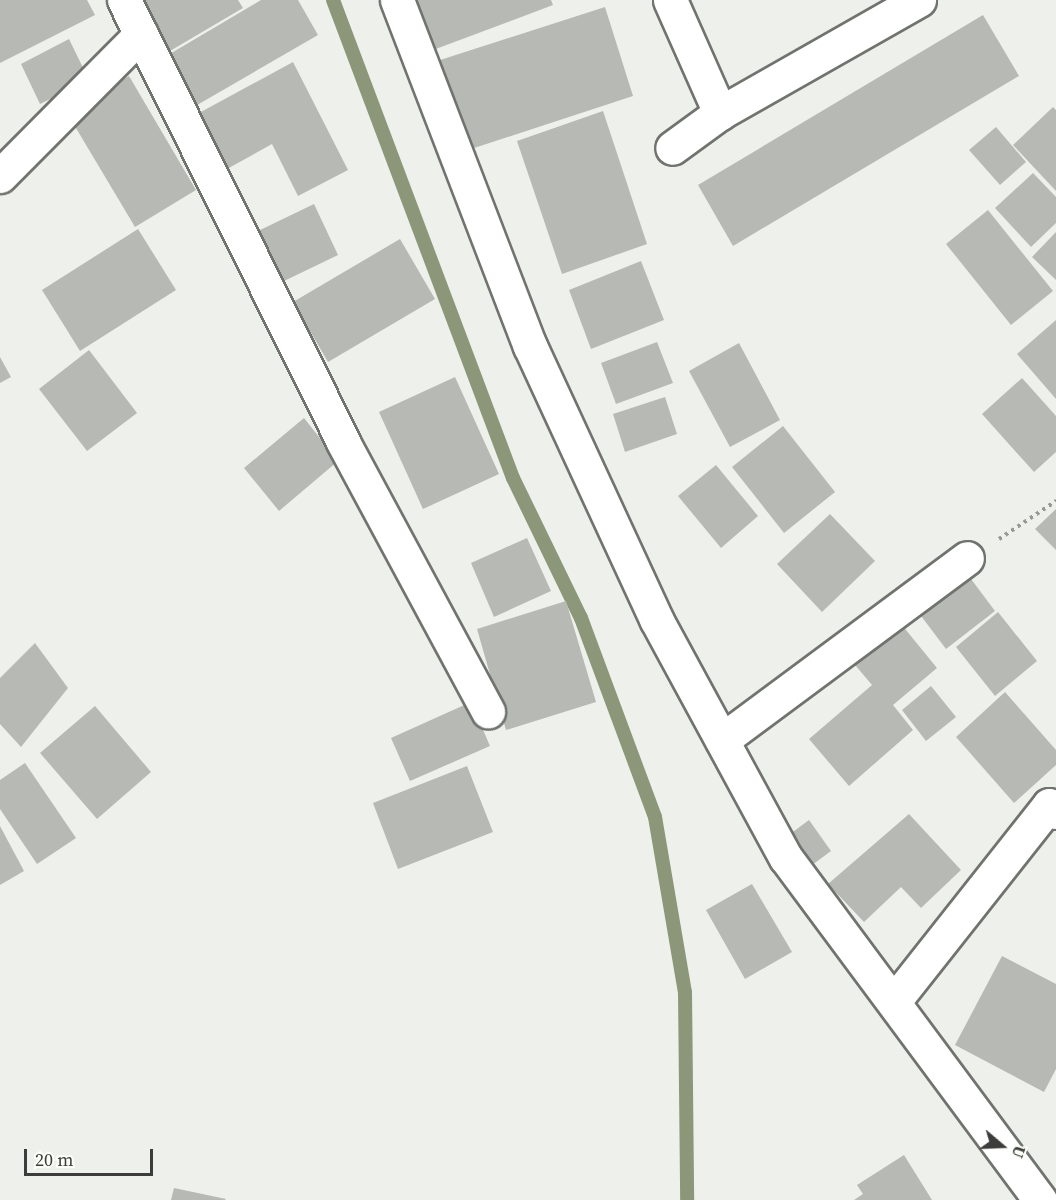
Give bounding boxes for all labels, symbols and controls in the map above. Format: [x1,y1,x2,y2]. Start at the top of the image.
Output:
north arrow [972,1116,1032,1176]
scale bar [27,1137,156,1175]
text: U [1007,1143,1031,1161]
text: 20 m [35,1147,73,1172]

